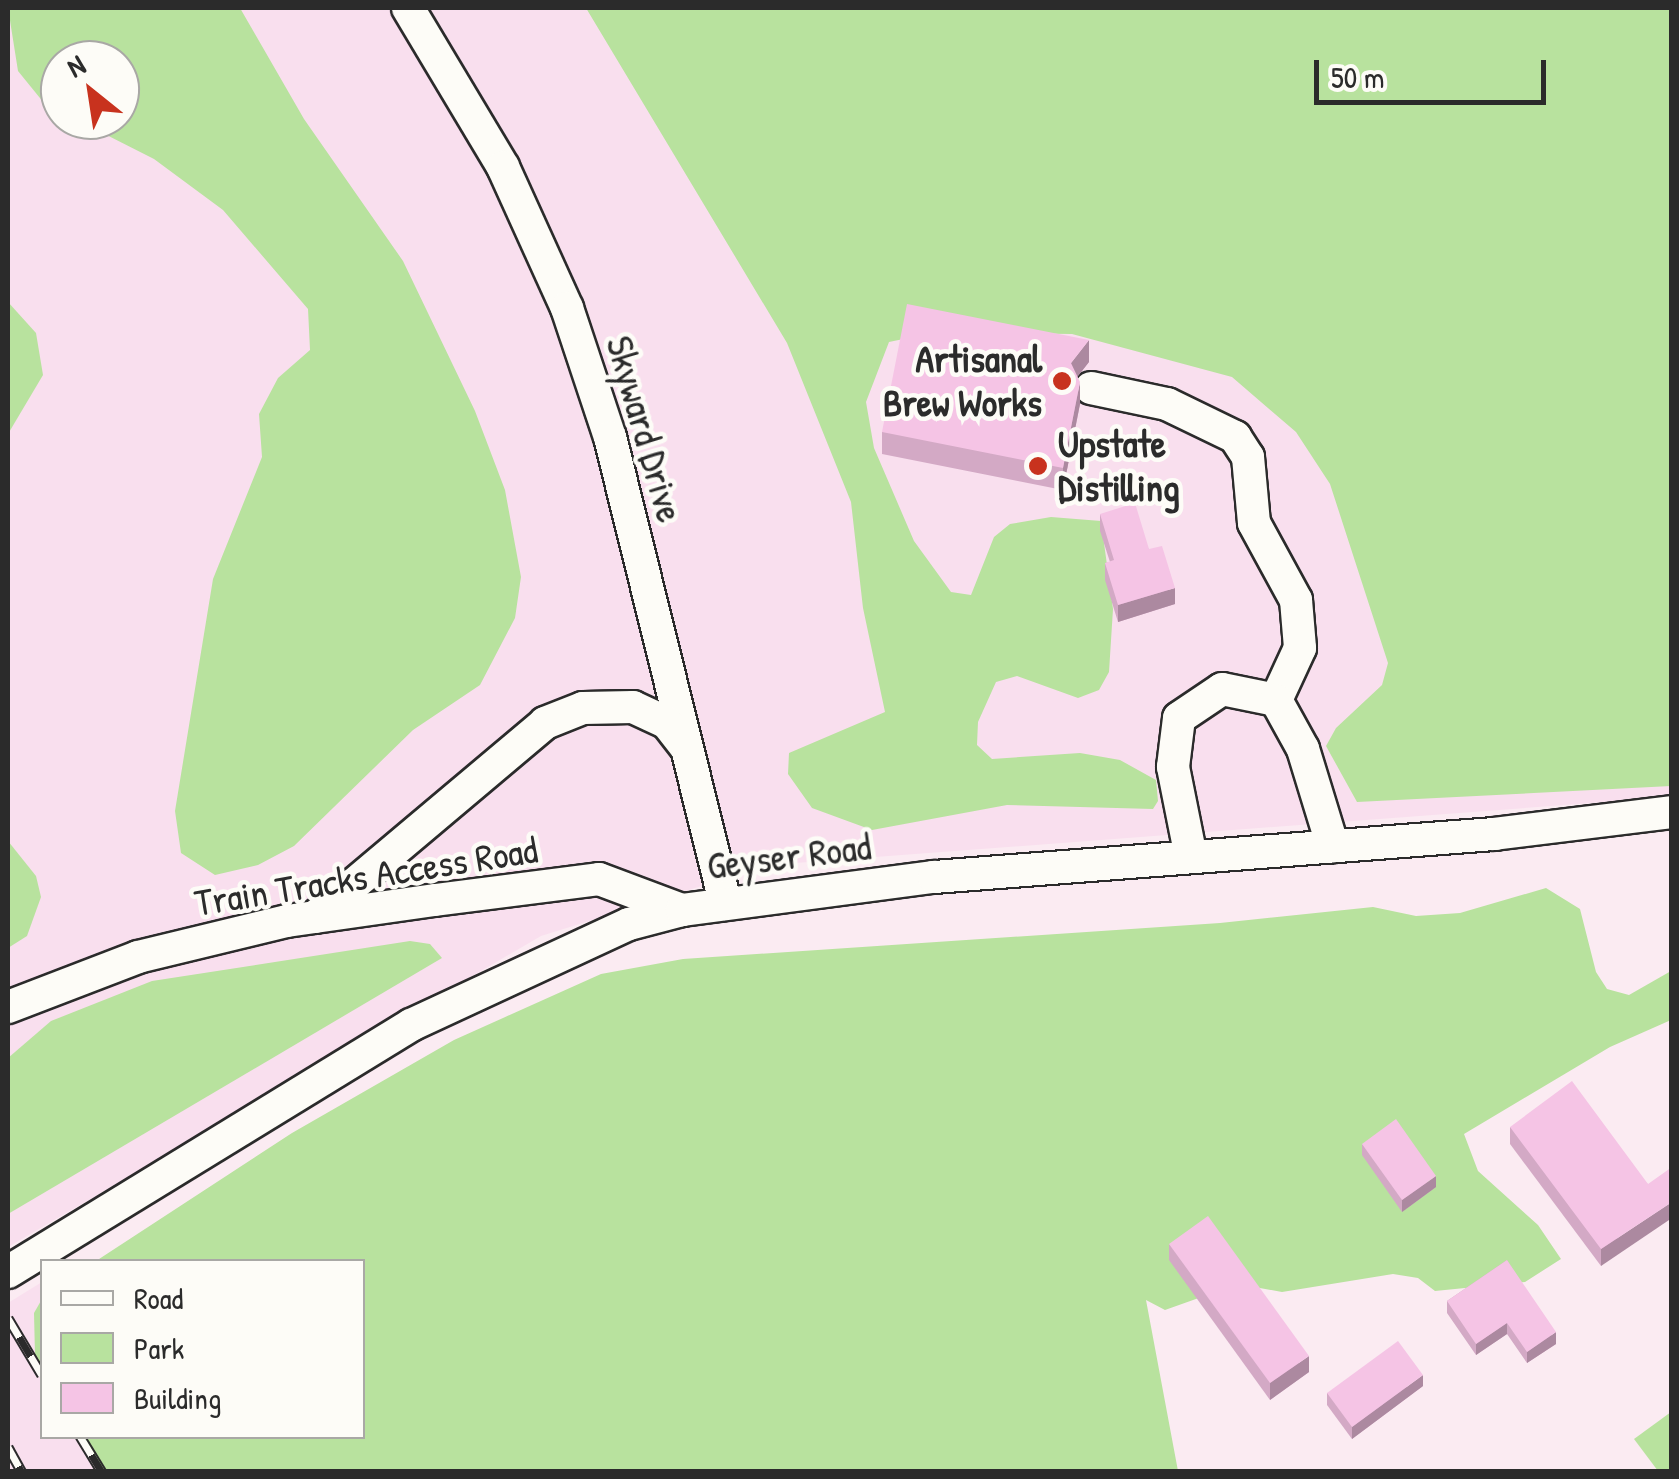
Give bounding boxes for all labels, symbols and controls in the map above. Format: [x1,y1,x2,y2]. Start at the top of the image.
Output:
north arrow [40,40,140,140]
scale bar [1319,40,1552,102]
text: N [60,46,92,86]
text: 50 m [1331,57,1384,97]
street label: Skyward Drive [597,331,693,527]
place label: Artisanal Brew Works [883,336,1042,426]
marker: Artisanal Brew Works [1051,370,1073,392]
place label: Upstate Distilling [1058,421,1180,510]
marker: Upstate Distilling [1027,455,1049,477]
street label: Geyser Road [704,823,874,889]
street label: Train Tracks Access Road [191,826,541,926]
legend [40,1259,365,1439]
text: Road [134,1278,183,1318]
text: Park [134,1328,184,1368]
text: Building [134,1378,221,1418]

